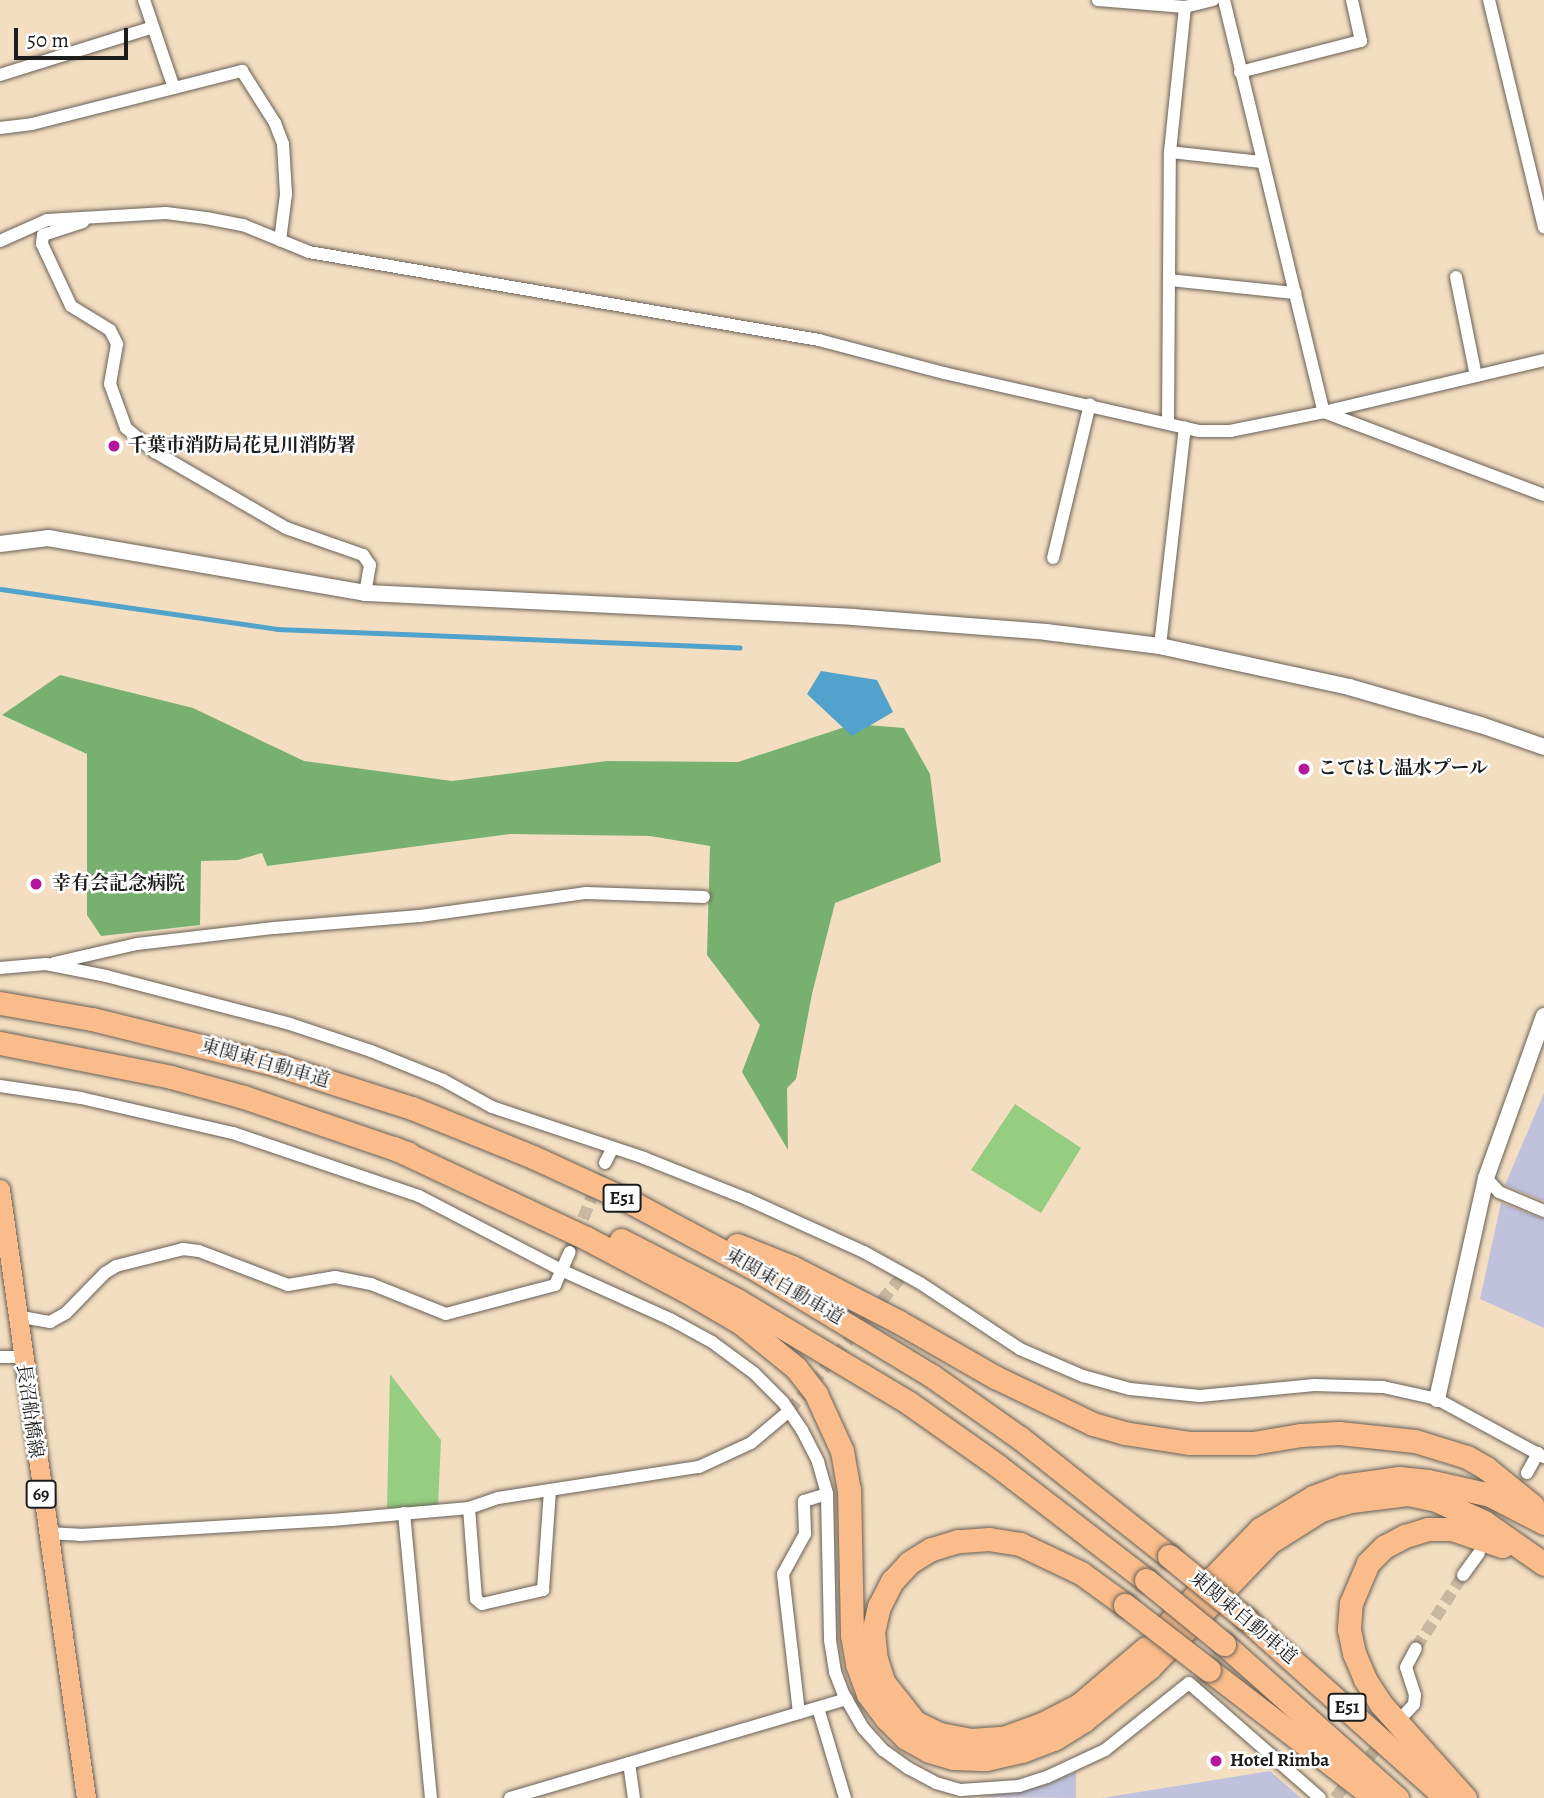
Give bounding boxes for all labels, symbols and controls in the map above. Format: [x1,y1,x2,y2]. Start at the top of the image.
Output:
scale bar [18,14,131,58]
text: 50 m [27,26,69,54]
place label: 千葉市消防局花見川消防署 [128,435,356,457]
marker: 千葉市消防局花見川消防署 [106,438,122,454]
place label: こてはし温水プール [1318,758,1488,780]
marker: こてはし温水プール [1296,761,1312,777]
place label: 幸有会記念病院 [52,873,185,895]
marker: 幸有会記念病院 [26,874,46,894]
street label: 東関東自動車道 [198,1035,332,1093]
road number: E51 [601,1184,643,1212]
street label: 東関東自動車道 [721,1244,847,1330]
street label: 長沼船橋線 [11,1362,47,1460]
road number: 69 [25,1479,57,1508]
street label: 東関東自動車道 [1185,1567,1301,1669]
road number: E51 [1326,1692,1368,1722]
place label: Hotel Rimba [1230,1750,1329,1772]
marker: Hotel Rimba [1208,1753,1224,1769]

